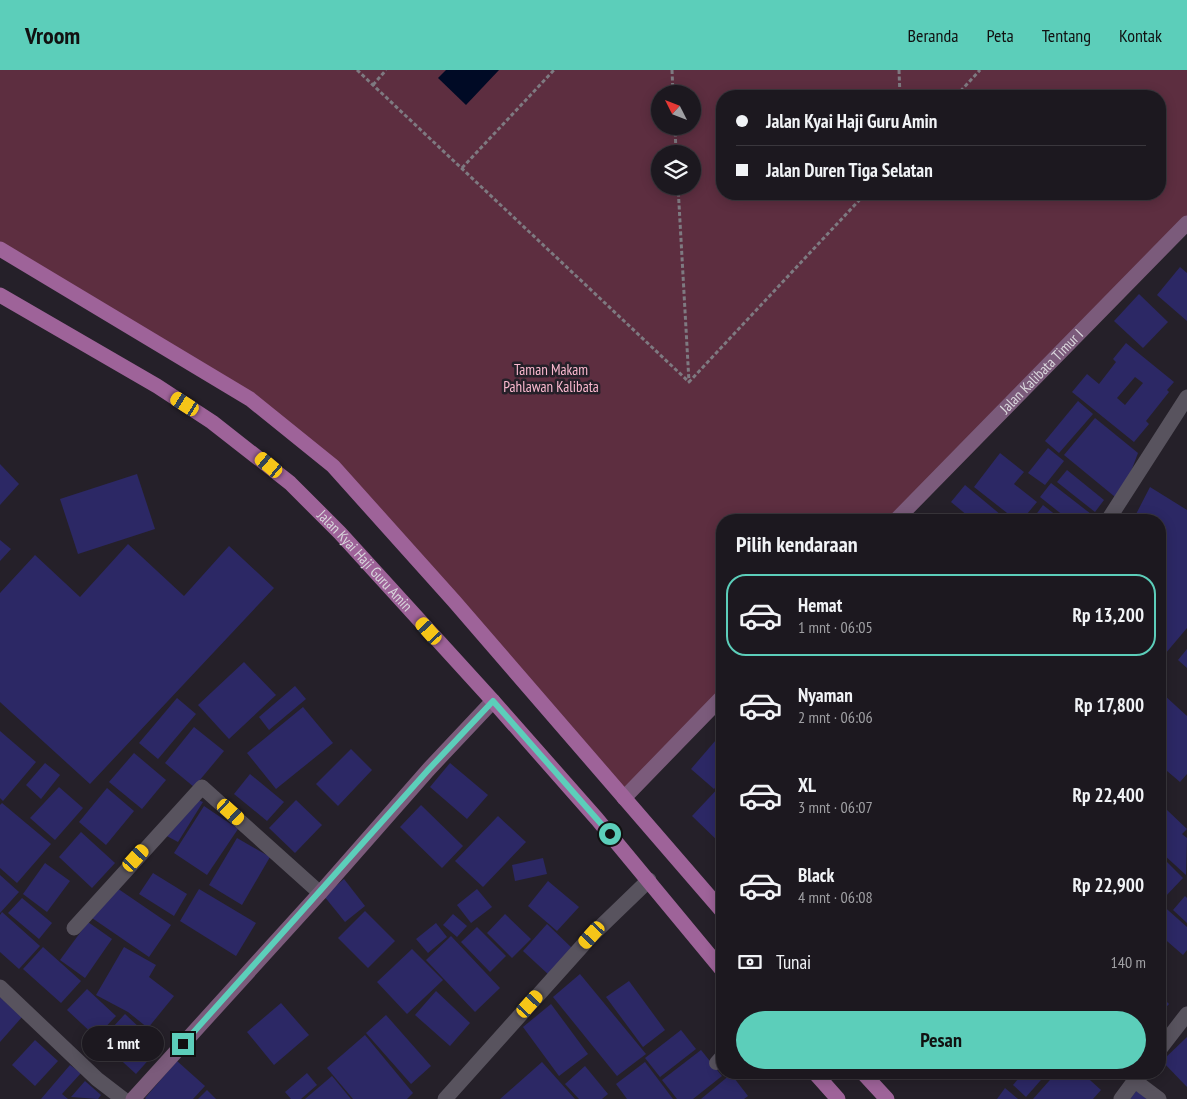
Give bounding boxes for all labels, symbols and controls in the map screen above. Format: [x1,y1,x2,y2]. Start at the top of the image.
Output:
text: Vroom [25,20,80,51]
text: Beranda [908,24,958,47]
text: Peta [986,24,1014,47]
text: Tentang [1042,24,1091,47]
text: Kontak [1119,24,1162,47]
north arrow [651,85,701,135]
map controls [651,85,701,195]
text: Jalan Kyai Haji Guru Amin [766,109,937,133]
button: layers [651,145,701,195]
text: Jalan Duren Tiga Selatan [766,158,933,182]
street label: Jalan Kalibata Timur I [995,325,1087,418]
park label: Taman Makam Pahlawan Kalibata [503,360,599,396]
car [168,390,201,418]
car [252,450,285,480]
street label: Jalan Kyai Haji Guru Amin [313,505,417,615]
text: Pilih kendaraan [736,530,858,558]
icon: car [738,593,783,638]
text: Hemat [798,593,842,617]
text: Rp 13,200 [1073,603,1144,627]
car [413,615,444,647]
text: 1 mnt · 06:05 [798,617,873,637]
icon: car [738,683,783,728]
text: Nyaman [798,683,853,707]
text: Rp 17,800 [1074,693,1144,717]
text: 2 mnt · 06:06 [798,707,873,727]
icon: car [738,773,783,818]
text: XL [798,773,816,797]
text: Rp 22,400 [1073,783,1144,807]
car [214,796,247,828]
text: 3 mnt · 06:07 [798,797,873,817]
route start [599,823,621,845]
car [120,842,151,874]
icon: car [738,863,783,908]
text: Black [798,863,834,887]
text: Rp 22,900 [1073,873,1144,897]
text: 4 mnt · 06:08 [798,887,873,907]
car [576,919,607,951]
icon: cash [736,948,764,976]
text: Tunai [776,950,811,974]
text: 140 m [1111,952,1146,972]
car [514,988,545,1020]
button: Pesan [736,1011,1146,1069]
callout: 1 mnt [83,1026,166,1062]
text: 1 mnt [106,1033,140,1053]
route end [172,1033,194,1055]

